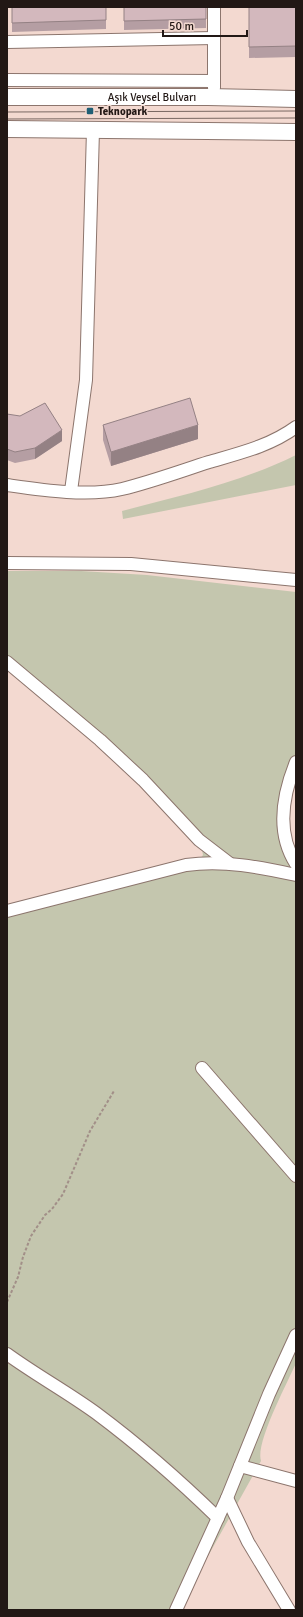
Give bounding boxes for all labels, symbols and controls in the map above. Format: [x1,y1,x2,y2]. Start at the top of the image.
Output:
scale bar [163,12,247,38]
text: 50 m [169,19,194,34]
street label: Aşık Veysel Bulvarı [108,91,196,104]
place label: Teknopark [98,105,148,118]
marker: Teknopark [85,106,95,116]

